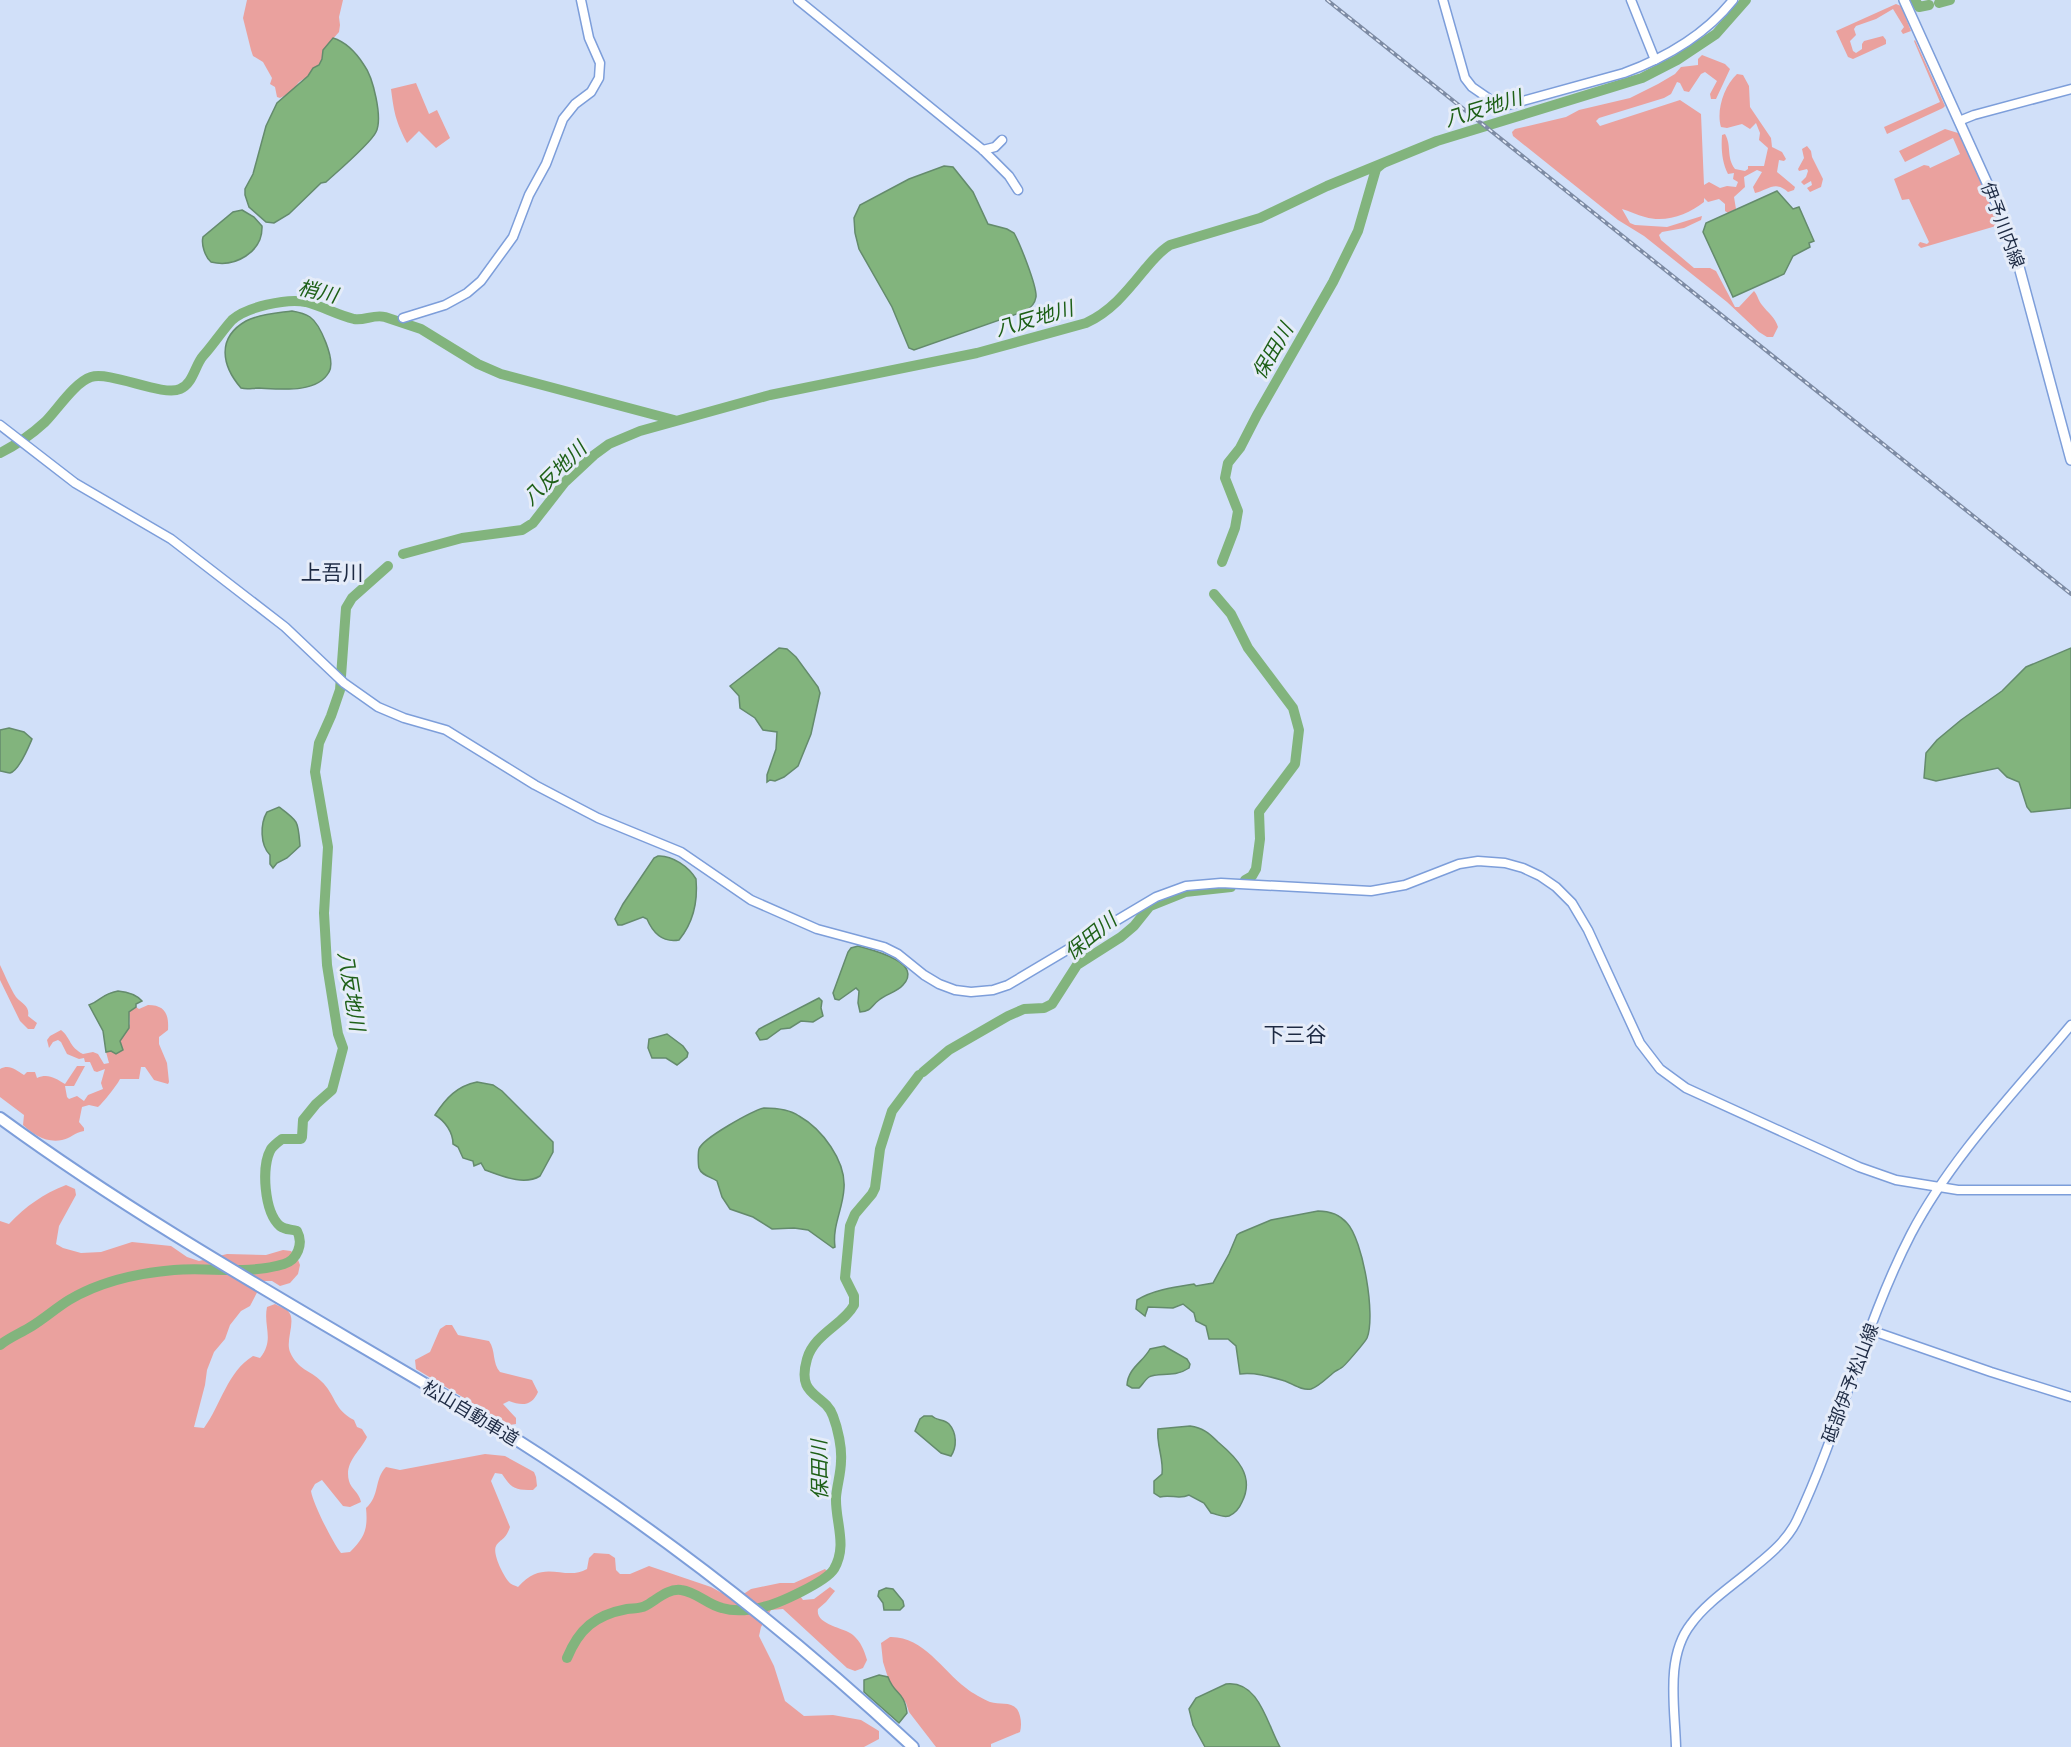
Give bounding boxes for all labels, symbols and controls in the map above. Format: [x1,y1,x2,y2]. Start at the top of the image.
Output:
water label: 八反地川 [1441,85,1527,131]
street label: 伊予川内線 [1977,179,2029,271]
water label: 梢川 [296,275,342,307]
water label: 八反地川 [992,295,1078,340]
water label: 保田川 [1247,318,1298,383]
water label: 八反地川 [518,435,592,509]
district label: 上吾川 [301,560,364,584]
water label: 保田川 [1059,907,1122,964]
water label: 八反地川 [334,950,370,1034]
district label: 下三谷 [1264,1022,1327,1046]
street label: 砥部伊予松山線 [1818,1320,1882,1446]
street label: 松山自動車道 [419,1376,523,1450]
water label: 保田川 [807,1438,831,1500]

